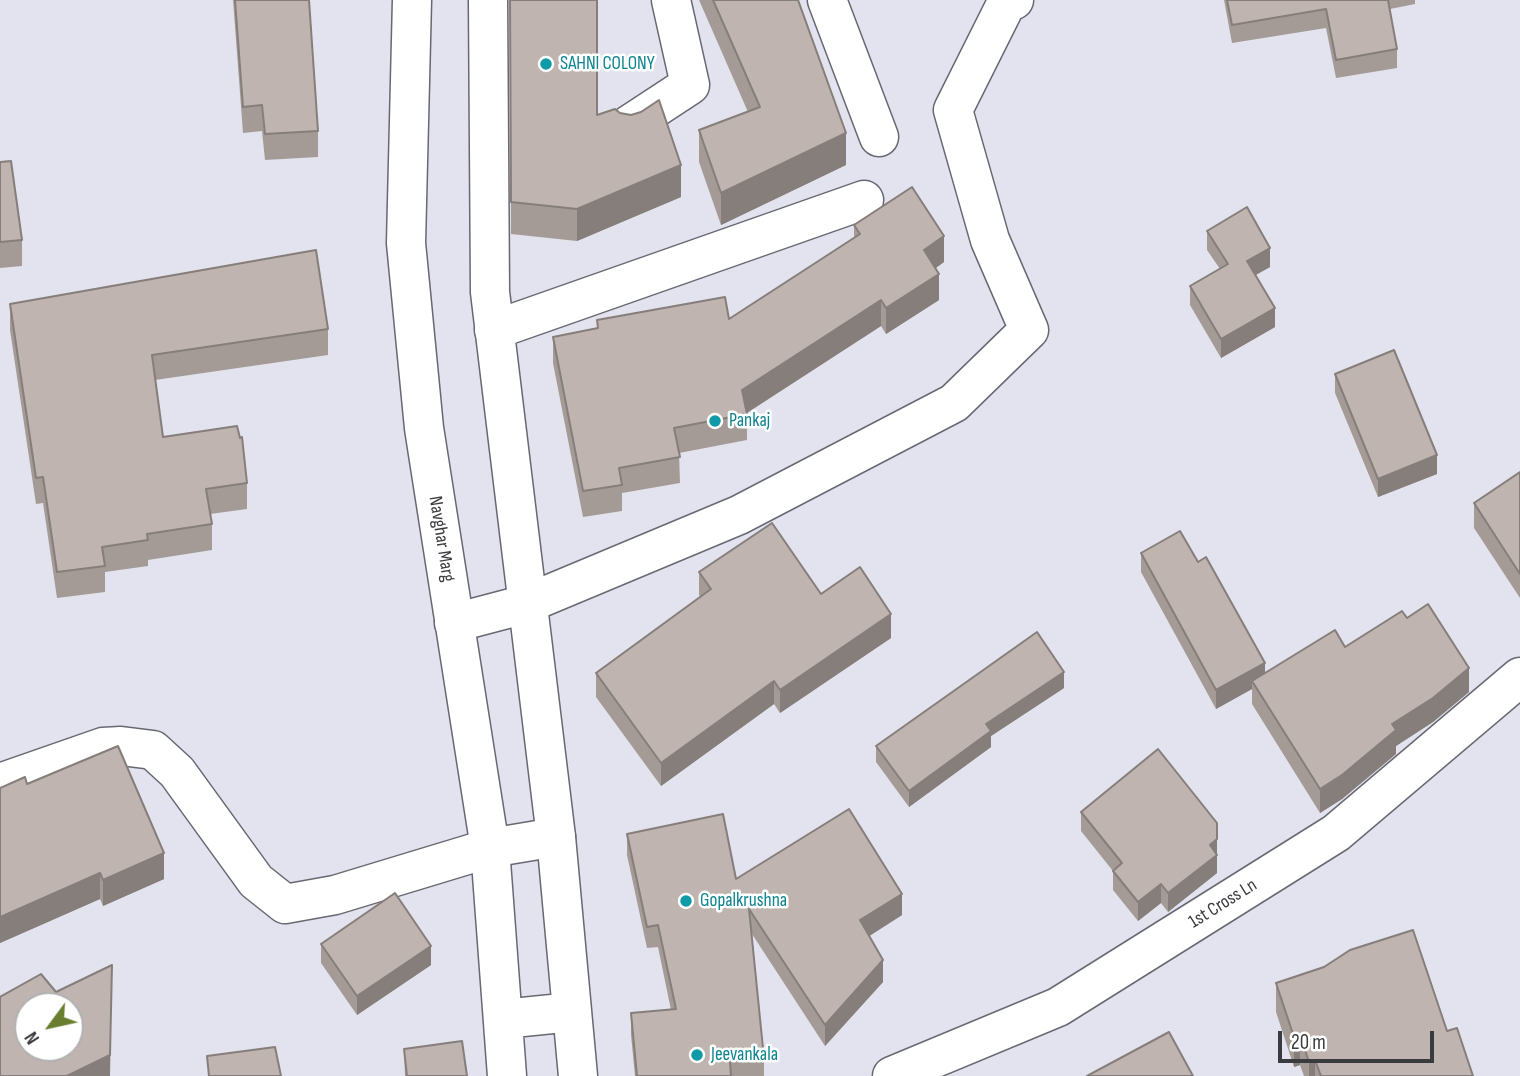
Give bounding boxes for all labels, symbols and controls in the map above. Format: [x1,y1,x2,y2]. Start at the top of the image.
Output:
place label: SAHNI COLONY [560,53,655,75]
marker: SAHNI COLONY [538,56,554,72]
place label: Pankaj [729,410,770,432]
marker: Pankaj [707,413,723,429]
street label: Navghar Marg [423,495,459,583]
street label: 1st Cross Ln [1185,874,1261,934]
place label: Gopalkrushna [700,890,787,912]
marker: Gopalkrushna [678,893,694,909]
north arrow [14,992,84,1062]
scale bar [1282,1016,1438,1060]
text: N [20,1027,45,1048]
text: 20 m [1291,1030,1326,1055]
place label: Jeevankala [711,1044,778,1066]
marker: Jeevankala [689,1047,705,1063]

